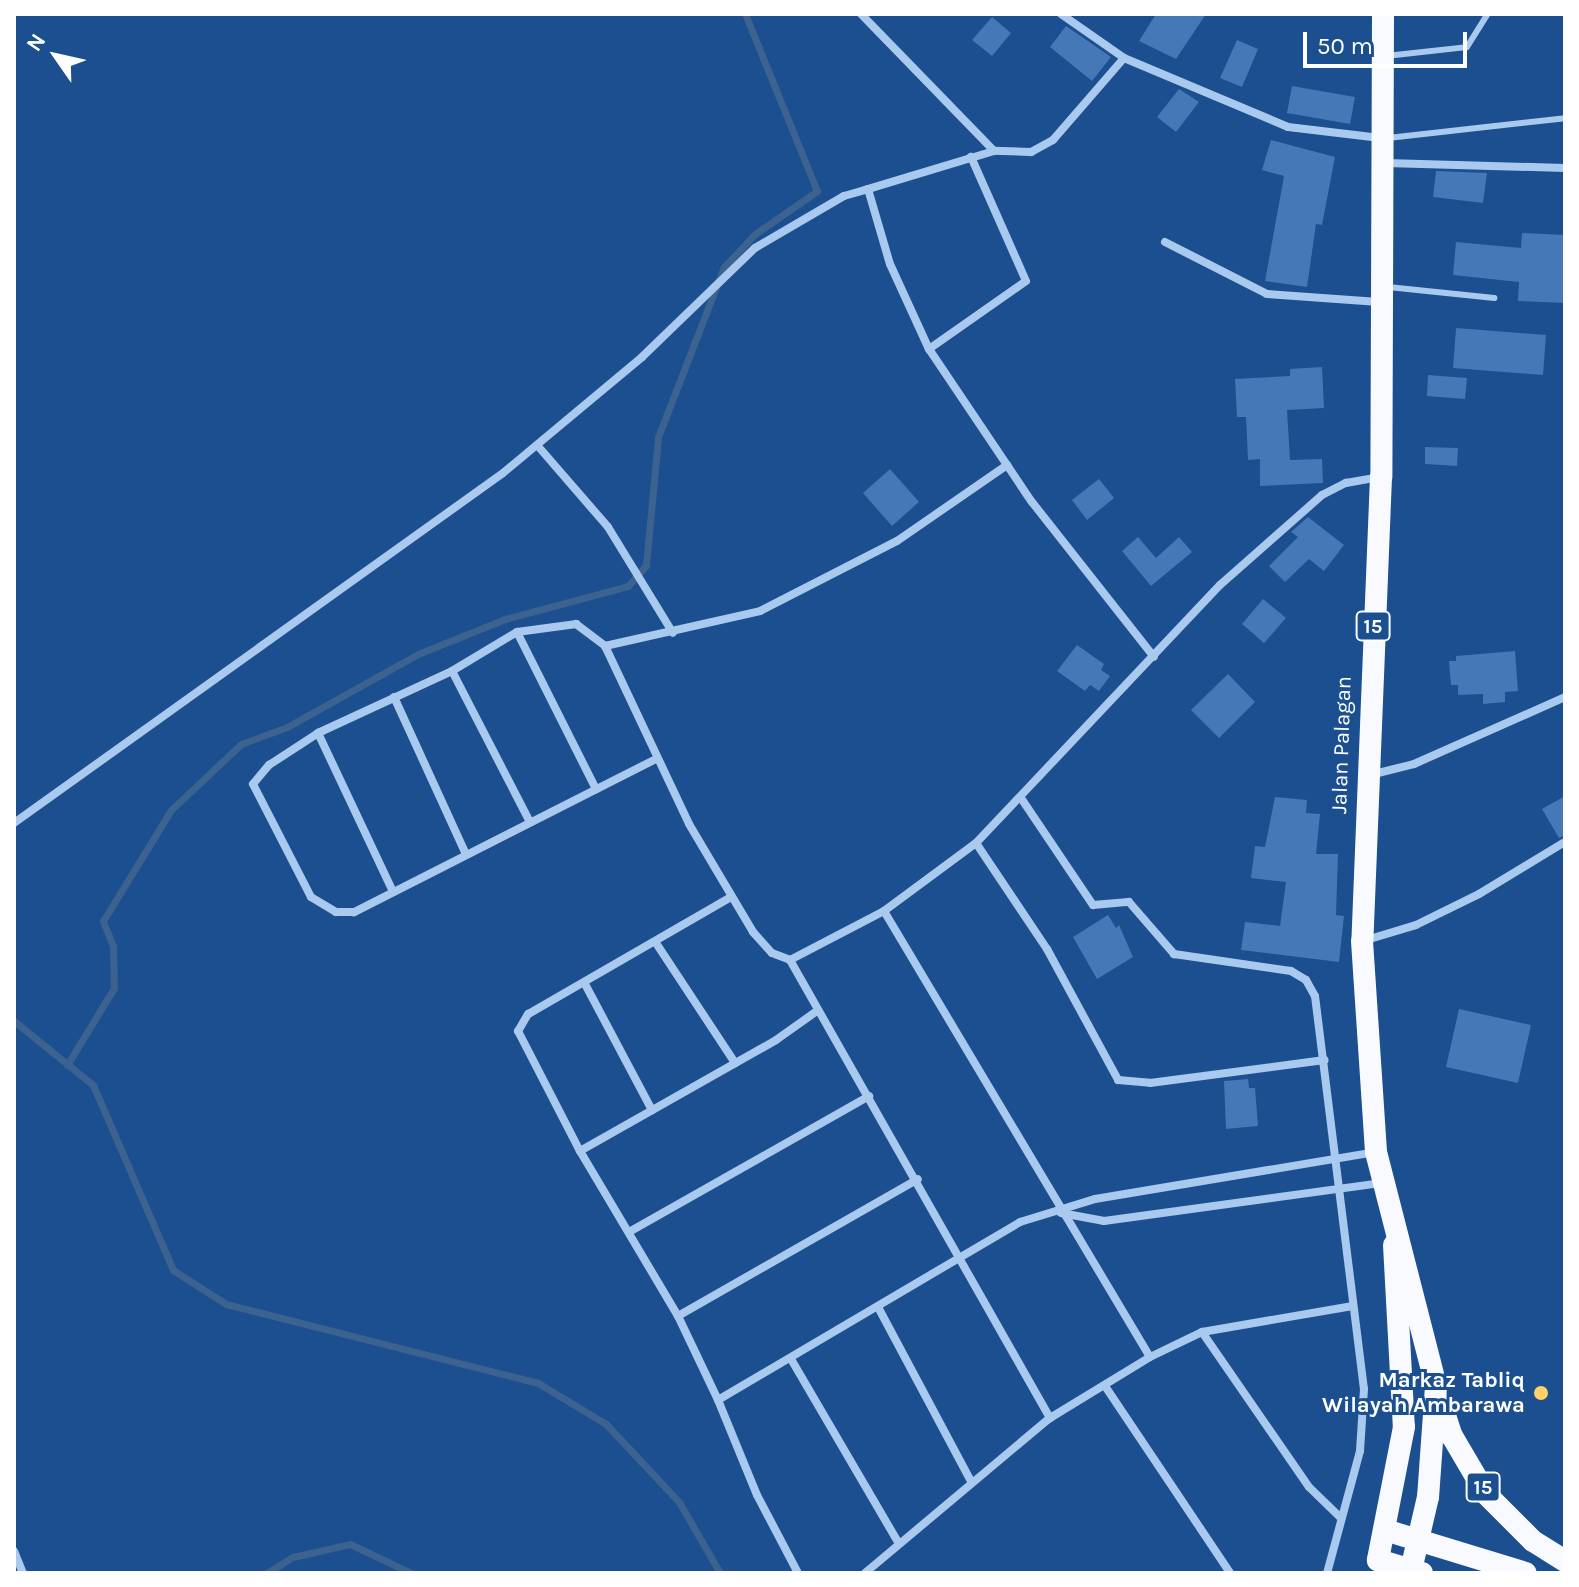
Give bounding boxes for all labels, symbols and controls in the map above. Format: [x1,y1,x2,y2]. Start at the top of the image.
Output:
north arrow [16,16,96,96]
scale bar [1307,16,1471,66]
text: N [21,29,51,56]
text: 50 m [1317,32,1373,60]
road number: 15 [1355,610,1391,642]
street label: Jalan Palagan [1326,676,1358,814]
place label: Markaz Tabliq Wilayah Ambarawa [1322,1367,1525,1418]
marker: Markaz Tabliq Wilayah Ambarawa [1532,1384,1550,1402]
road number: 15 [1465,1471,1501,1503]

